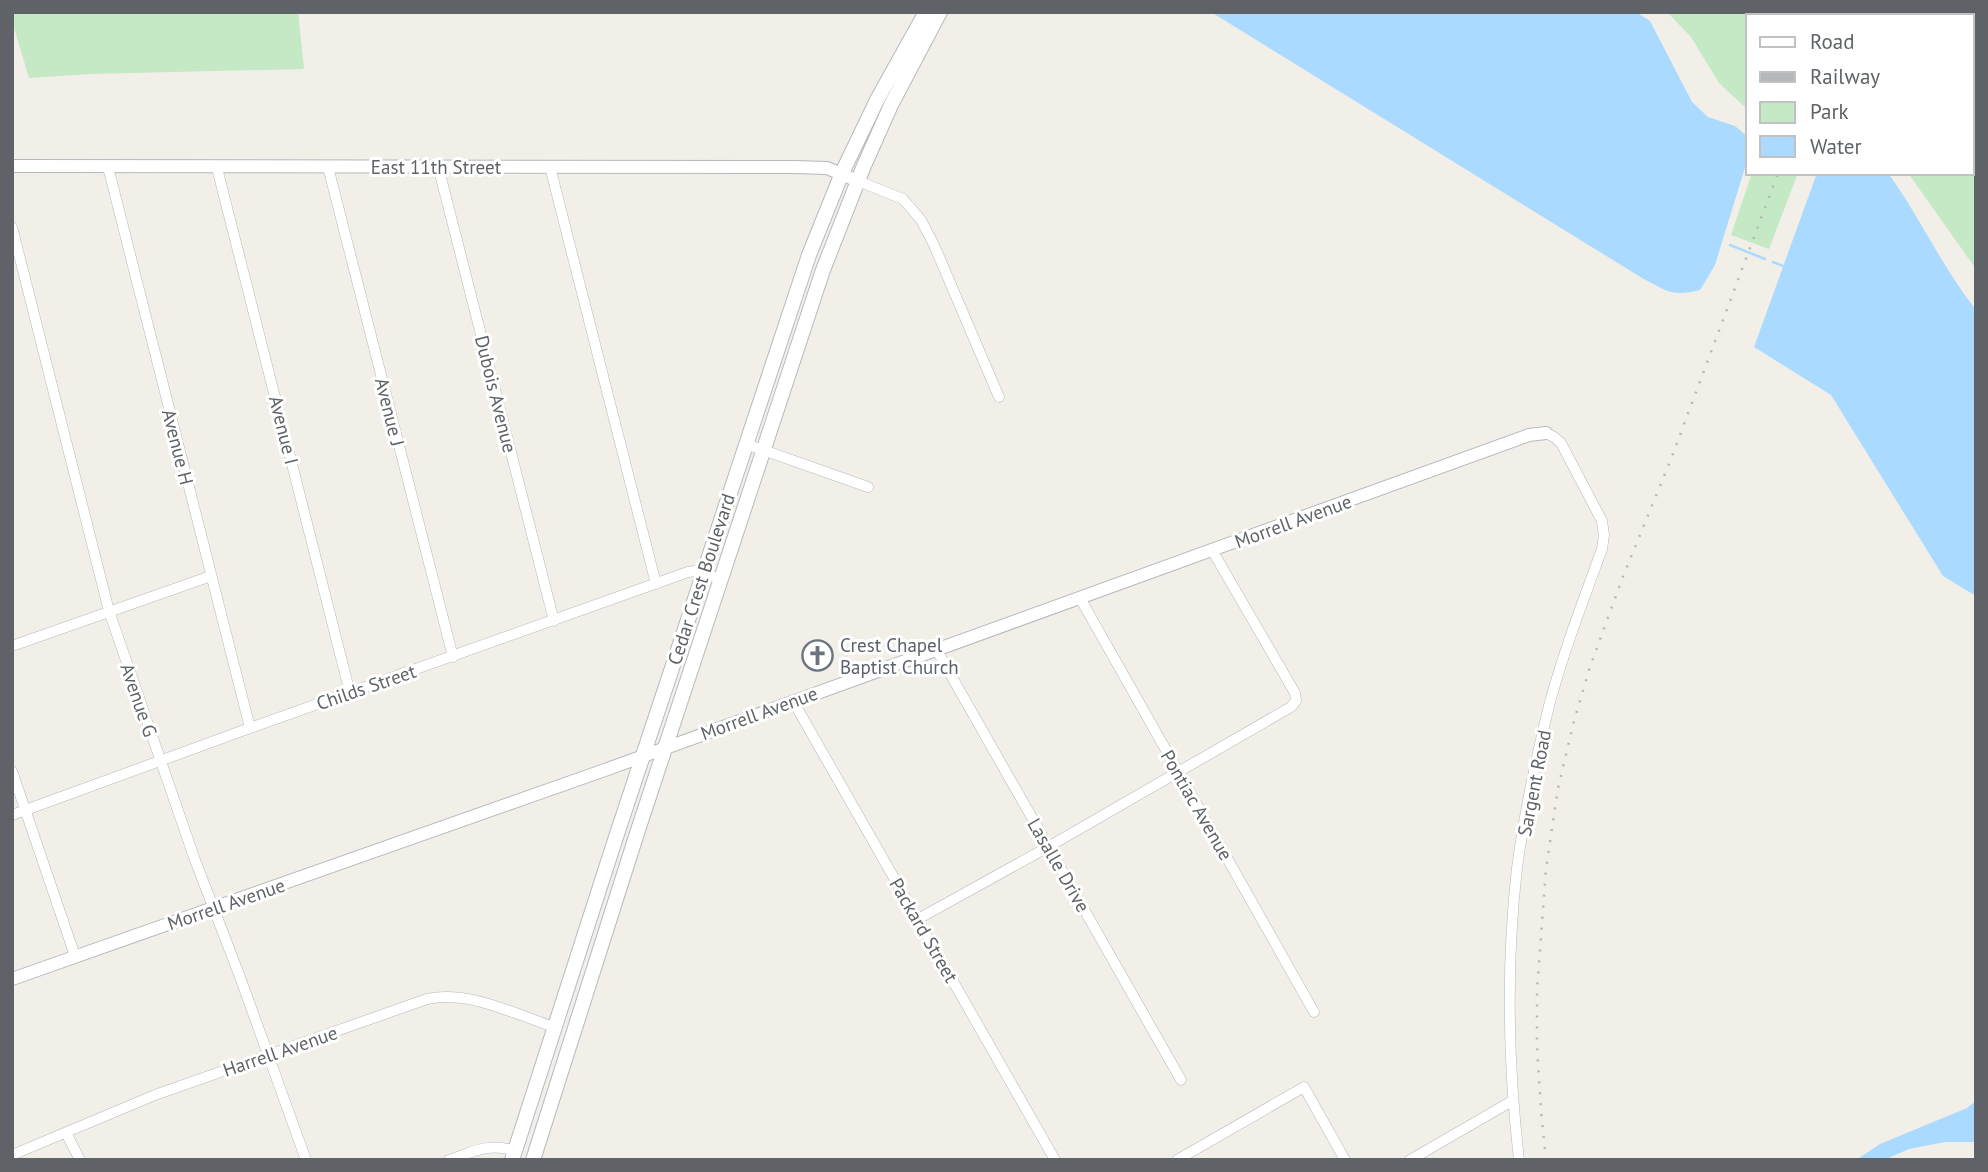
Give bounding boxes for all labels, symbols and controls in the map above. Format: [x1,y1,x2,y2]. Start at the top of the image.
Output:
legend [1746,14,1974,175]
text: Road [1810,28,1854,55]
text: Railway [1810,63,1880,90]
text: Park [1810,98,1849,125]
text: Water [1810,133,1862,160]
street label: East 11th Street [371,155,502,179]
street label: Dubois Avenue [470,333,522,455]
street label: Avenue J [370,375,410,449]
street label: Avenue I [264,393,304,467]
street label: Avenue H [157,407,199,487]
street label: Morrell Avenue [1231,489,1355,553]
street label: Cedar Crest Boulevard [662,490,740,668]
place label: Crest Chapel Baptist Church [840,633,959,679]
church icon: Crest Chapel Baptist Church [800,639,834,673]
street label: Childs Street [313,659,419,715]
street label: Avenue G [115,660,163,740]
street label: Morrell Avenue [697,681,821,745]
street label: Sargent Road [1512,728,1556,838]
street label: Pontiac Avenue [1156,746,1238,864]
street label: Lasalle Drive [1022,814,1096,916]
street label: Morrell Avenue [164,873,288,935]
street label: Packard Street [884,873,964,987]
street label: Harrell Avenue [220,1020,340,1082]

